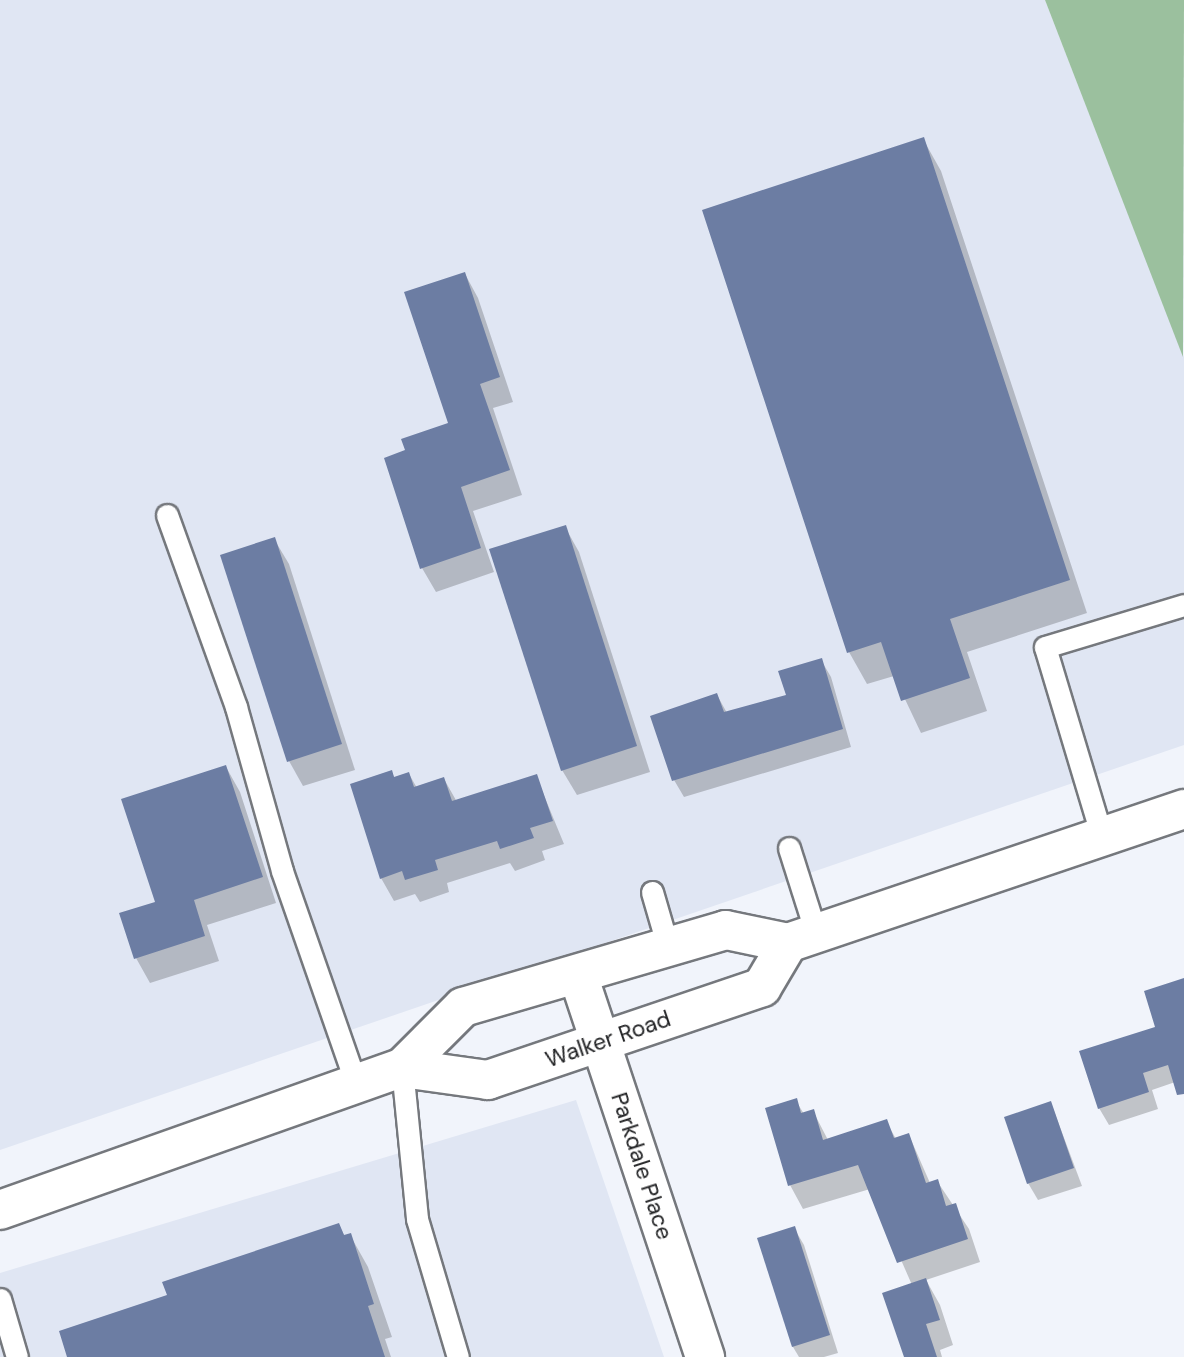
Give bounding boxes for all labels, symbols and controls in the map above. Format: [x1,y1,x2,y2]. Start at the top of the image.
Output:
street label: Walker Road [542,1005,674,1073]
street label: Parkdale Place [605,1089,679,1243]

